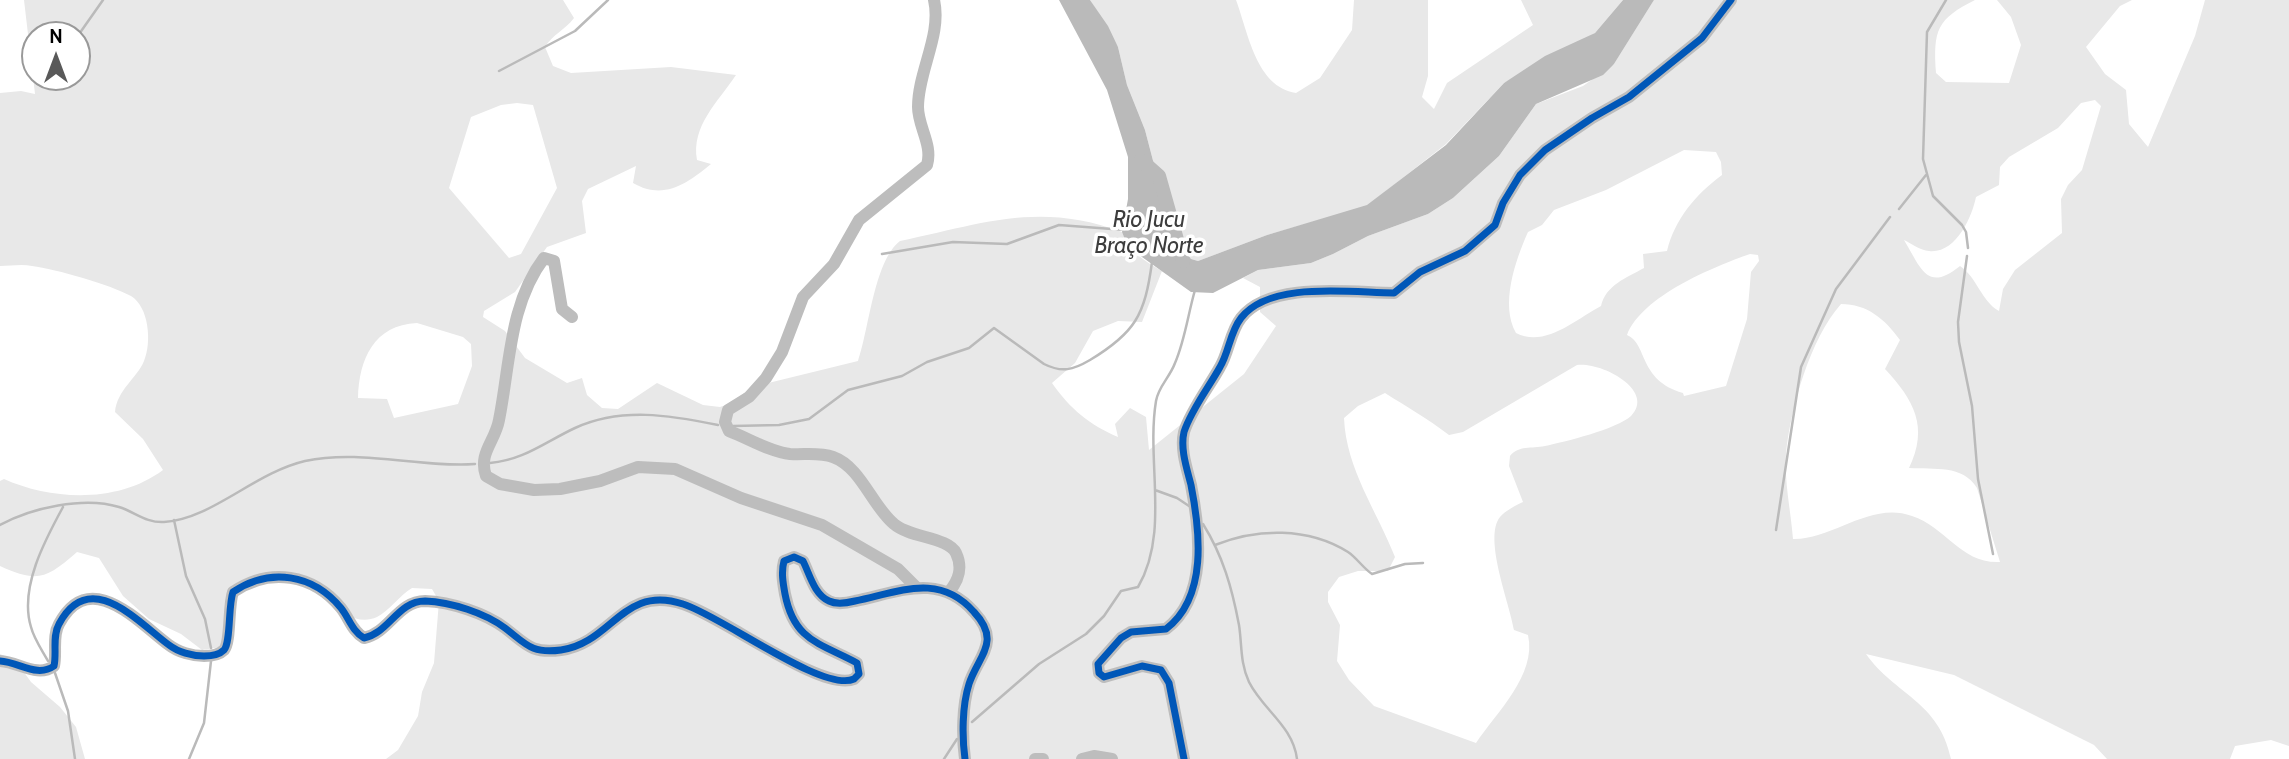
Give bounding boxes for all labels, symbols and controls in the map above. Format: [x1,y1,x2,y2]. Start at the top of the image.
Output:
north arrow [21,21,91,91]
text: N [49,25,63,48]
water label: Rio Jucu Braço Norte [1094,206,1204,260]

